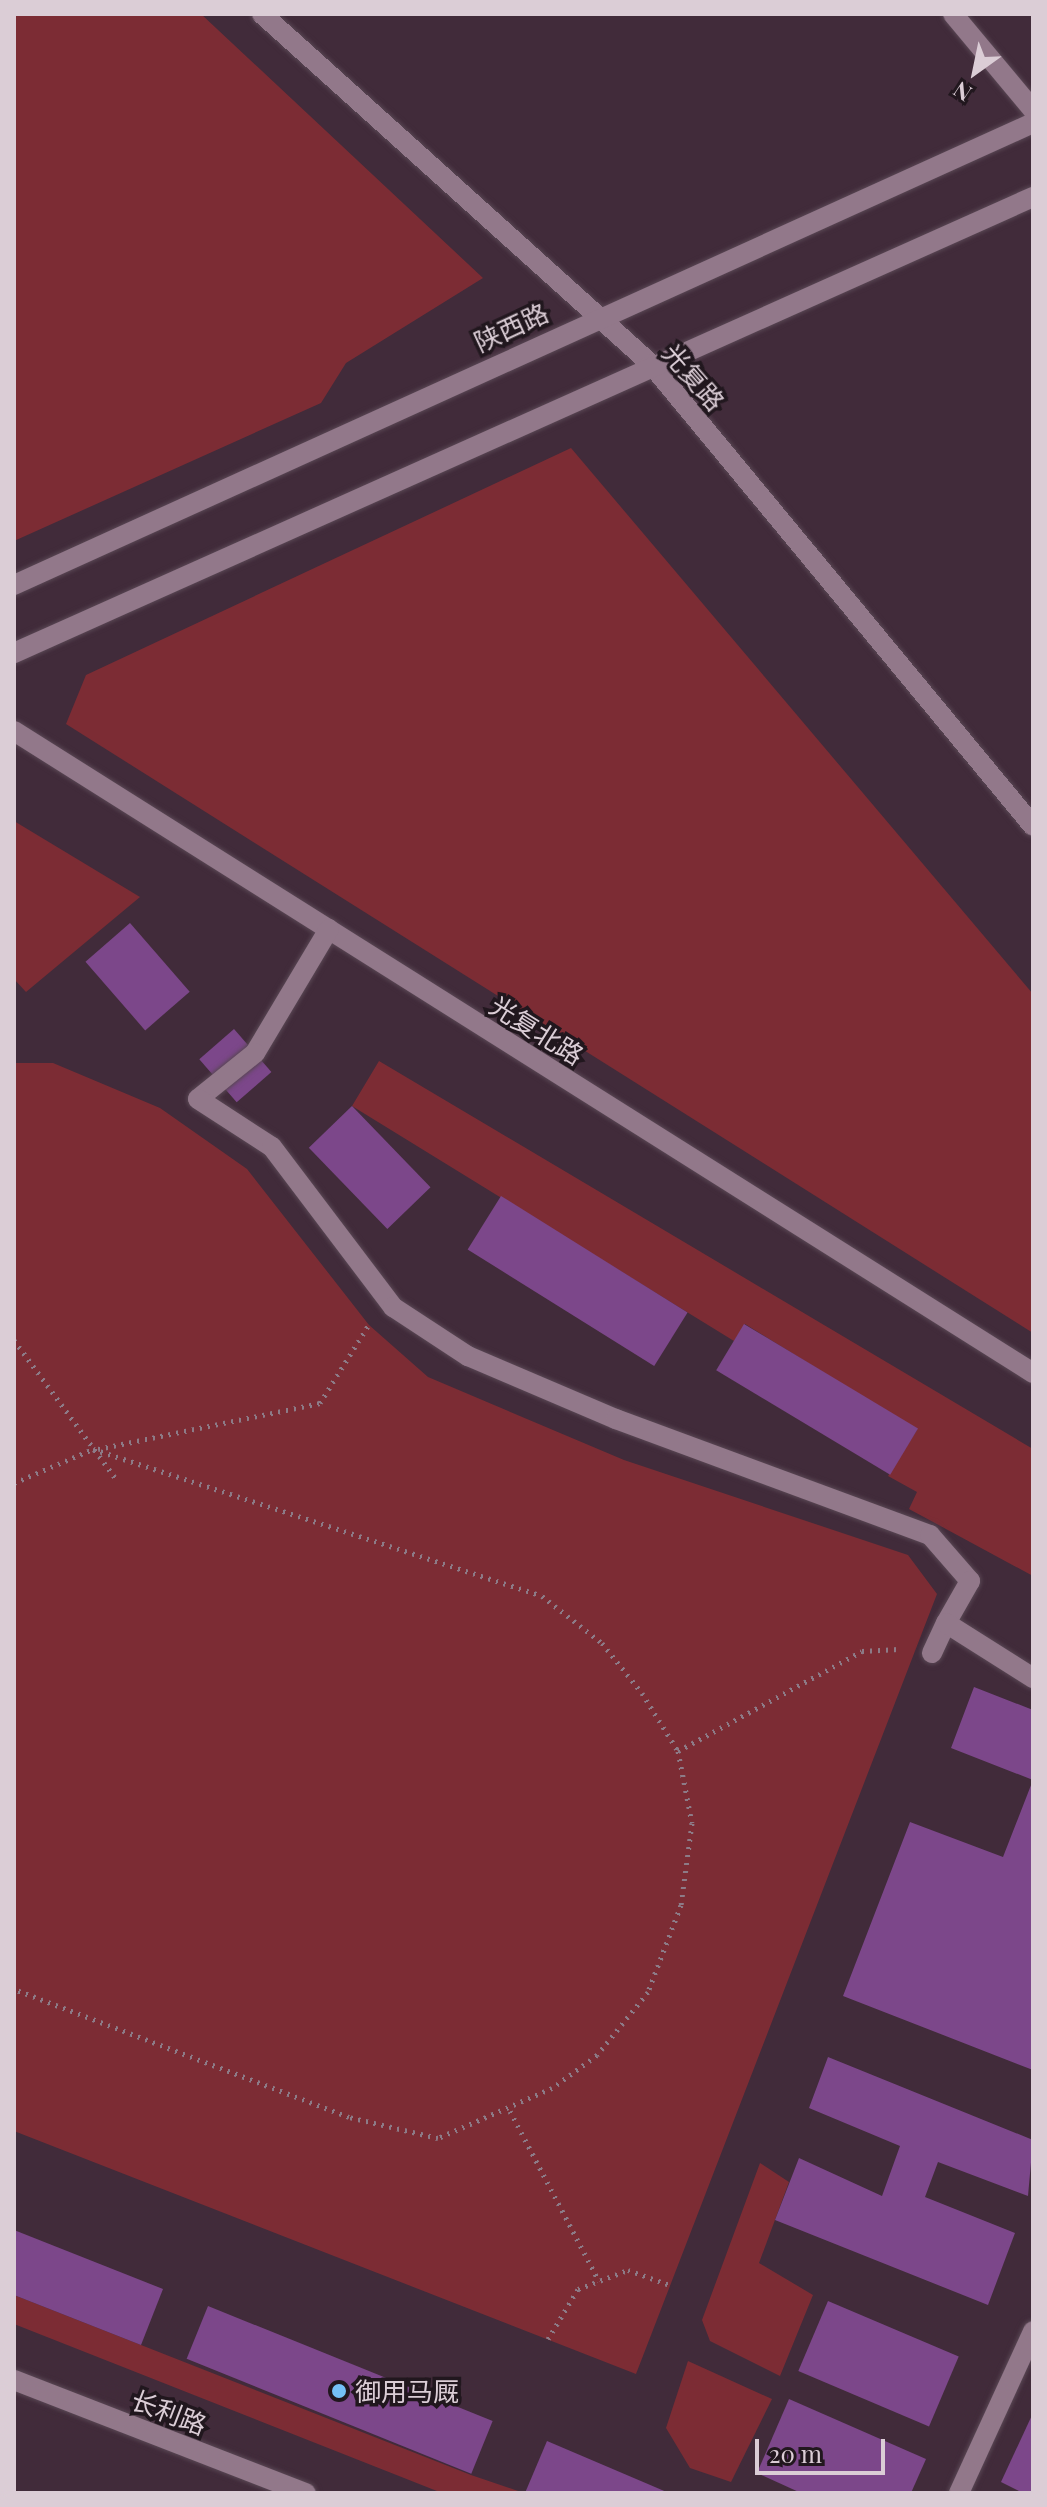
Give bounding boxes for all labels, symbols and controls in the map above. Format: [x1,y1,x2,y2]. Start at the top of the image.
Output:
north arrow [935,32,1015,112]
text: N [947,75,977,109]
street label: 陕西路 [469,296,553,358]
street label: 光复路 [657,337,731,417]
street label: 光复北路 [485,989,589,1071]
place label: 御用马厩 [355,2375,459,2407]
marker: 御用马厩 [330,2382,348,2400]
street label: 长利路 [127,2383,211,2441]
scale bar [759,2423,889,2473]
text: 20 m [769,2437,822,2469]

